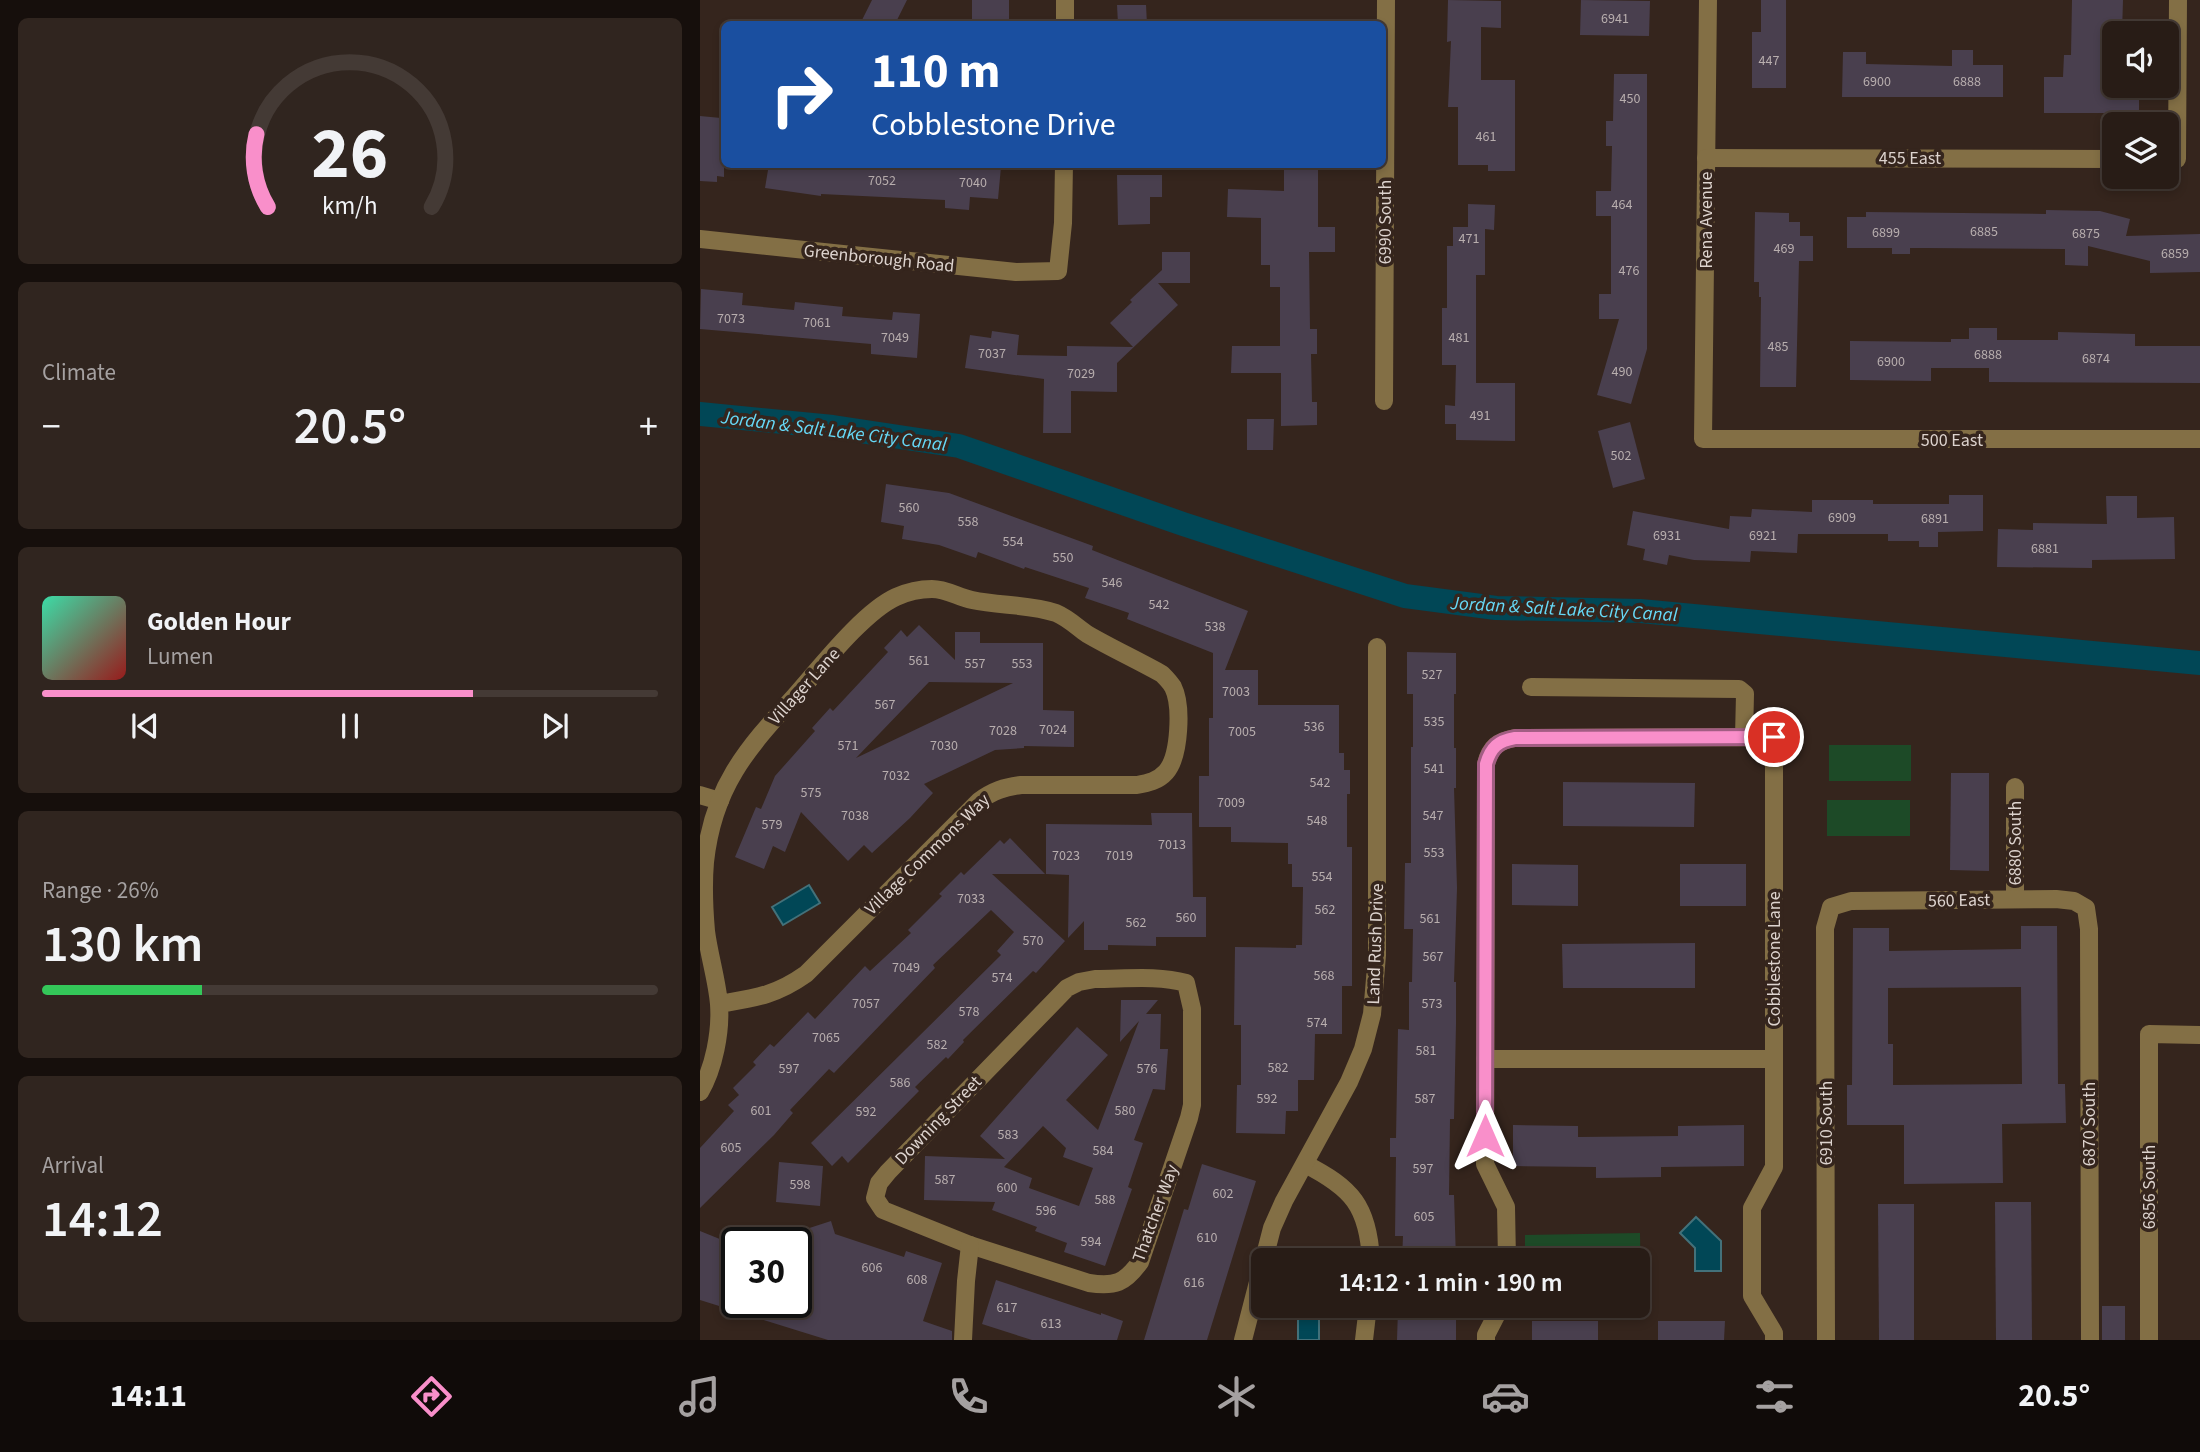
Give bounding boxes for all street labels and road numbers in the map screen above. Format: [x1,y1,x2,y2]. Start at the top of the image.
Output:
street label: 455 East [1879,146,1941,171]
street label: Rena Avenue [1694,171,1719,268]
street label: 6990 South [1373,180,1398,264]
street label: Greenborough Road [802,238,955,279]
street label: 500 East [1921,428,1983,453]
street label: Villager Lane [763,642,846,730]
street label: Village Commons Way [859,788,996,921]
street label: 6880 South [2003,801,2028,885]
street label: Land Rush Drive [1361,883,1390,1005]
street label: 560 East [1928,887,1990,914]
street label: Cobblestone Lane [1762,891,1787,1027]
street label: Downing Street [889,1070,988,1171]
street label: 6910 South [1814,1081,1839,1165]
street label: 6870 South [2077,1082,2102,1166]
street label: 6856 South [2137,1145,2162,1229]
street label: Thatcher Way [1126,1160,1185,1265]

